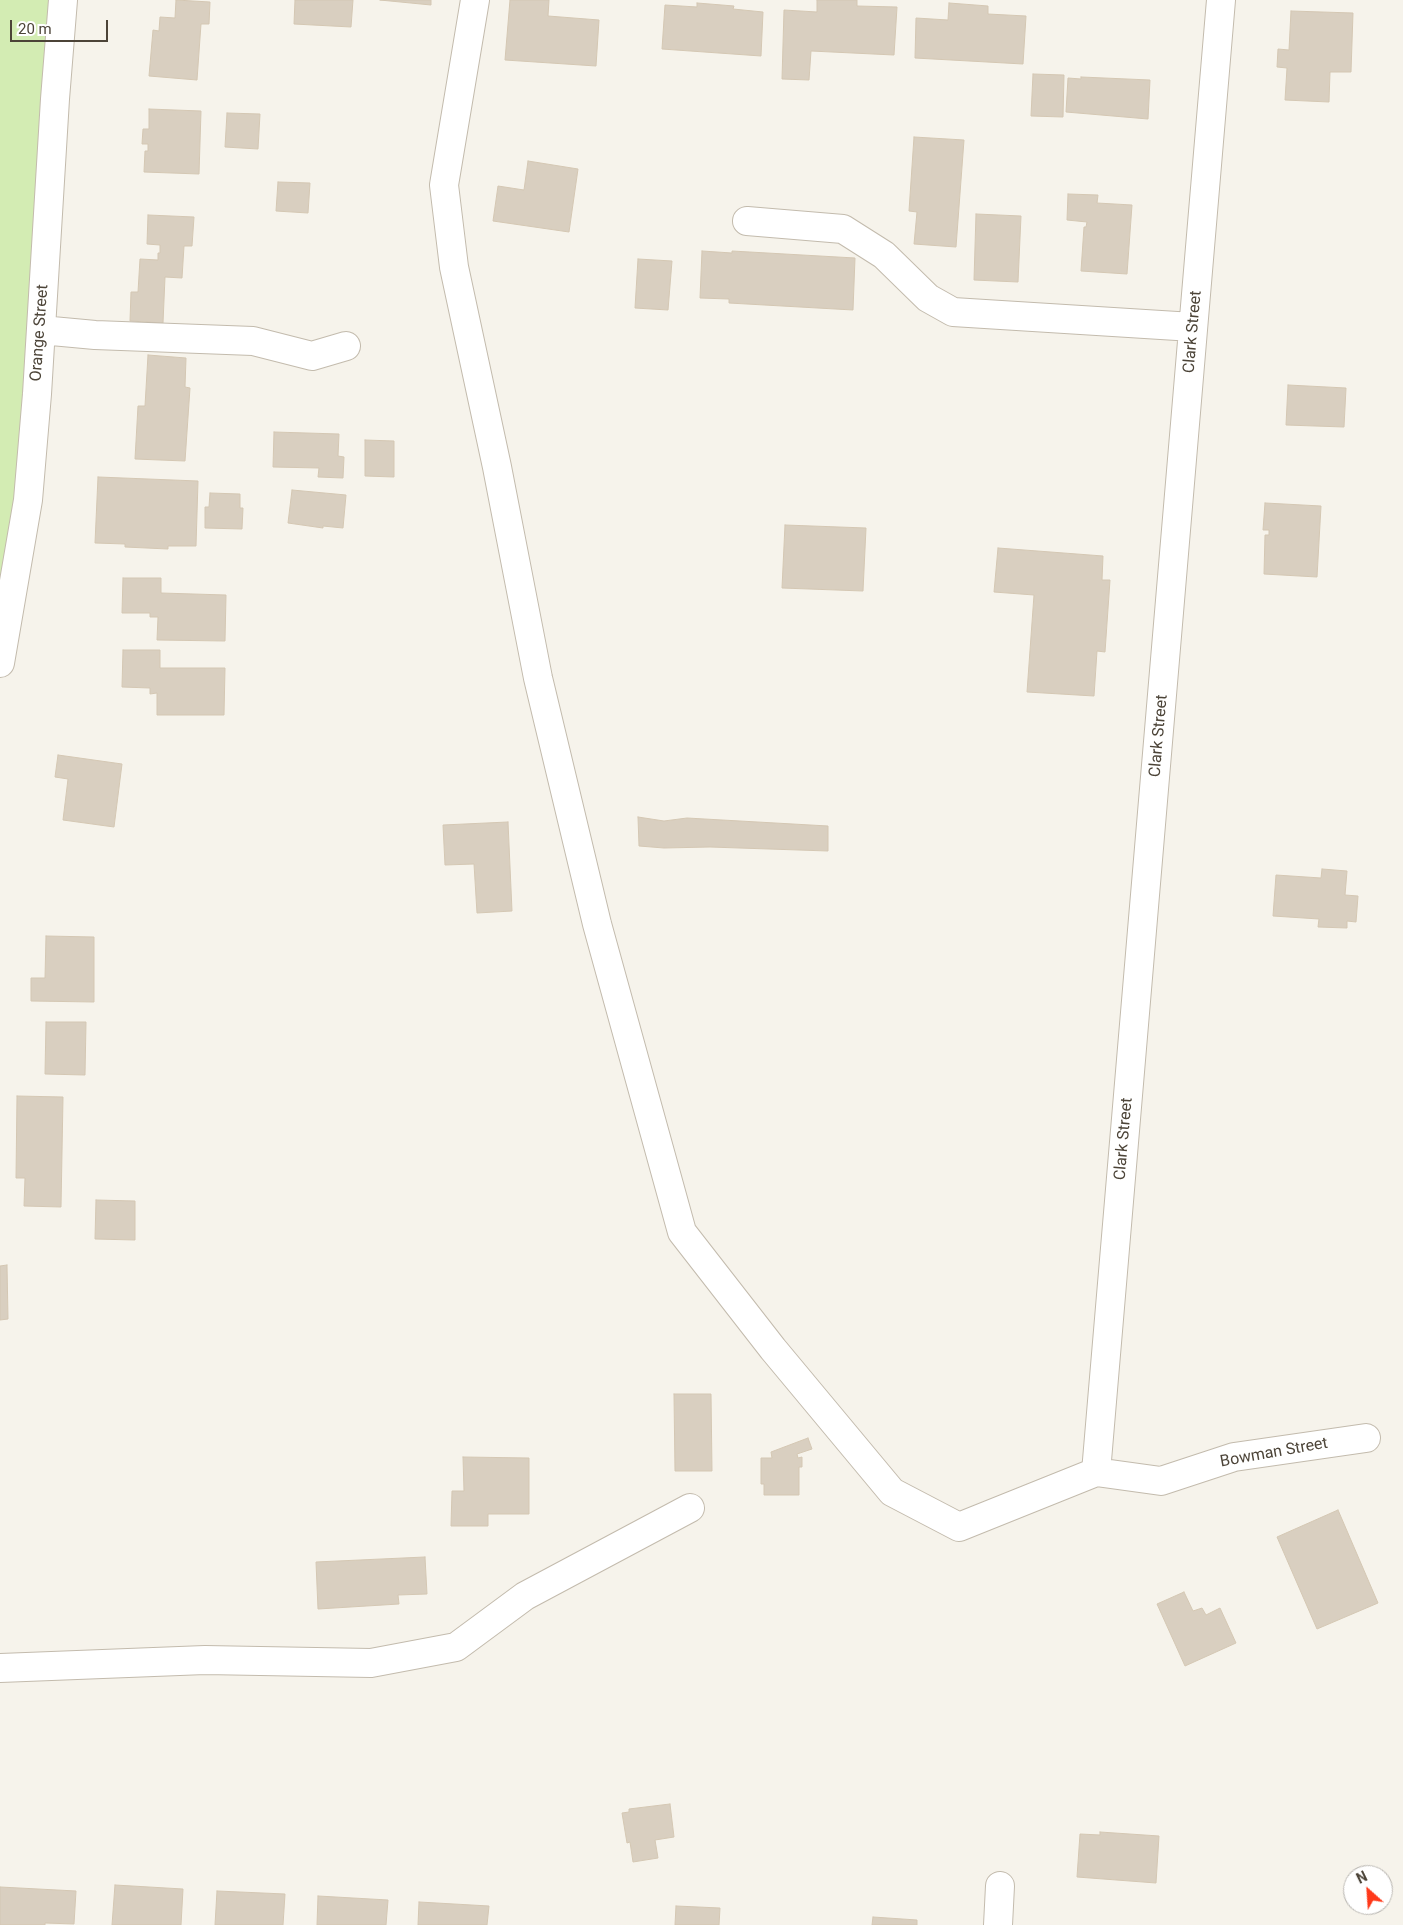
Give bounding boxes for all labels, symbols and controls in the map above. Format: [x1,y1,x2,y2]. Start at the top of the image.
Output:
scale bar [12,10,110,42]
text: 20 m [18,20,52,38]
street label: Orange Street [27,284,53,382]
street label: Clark Street [1180,290,1206,374]
street label: Clark Street [1146,694,1172,778]
street label: Clark Street [1111,1097,1137,1181]
street label: Bowman Street [1219,1434,1329,1472]
north arrow [1343,1865,1393,1915]
text: N [1354,1868,1370,1887]

